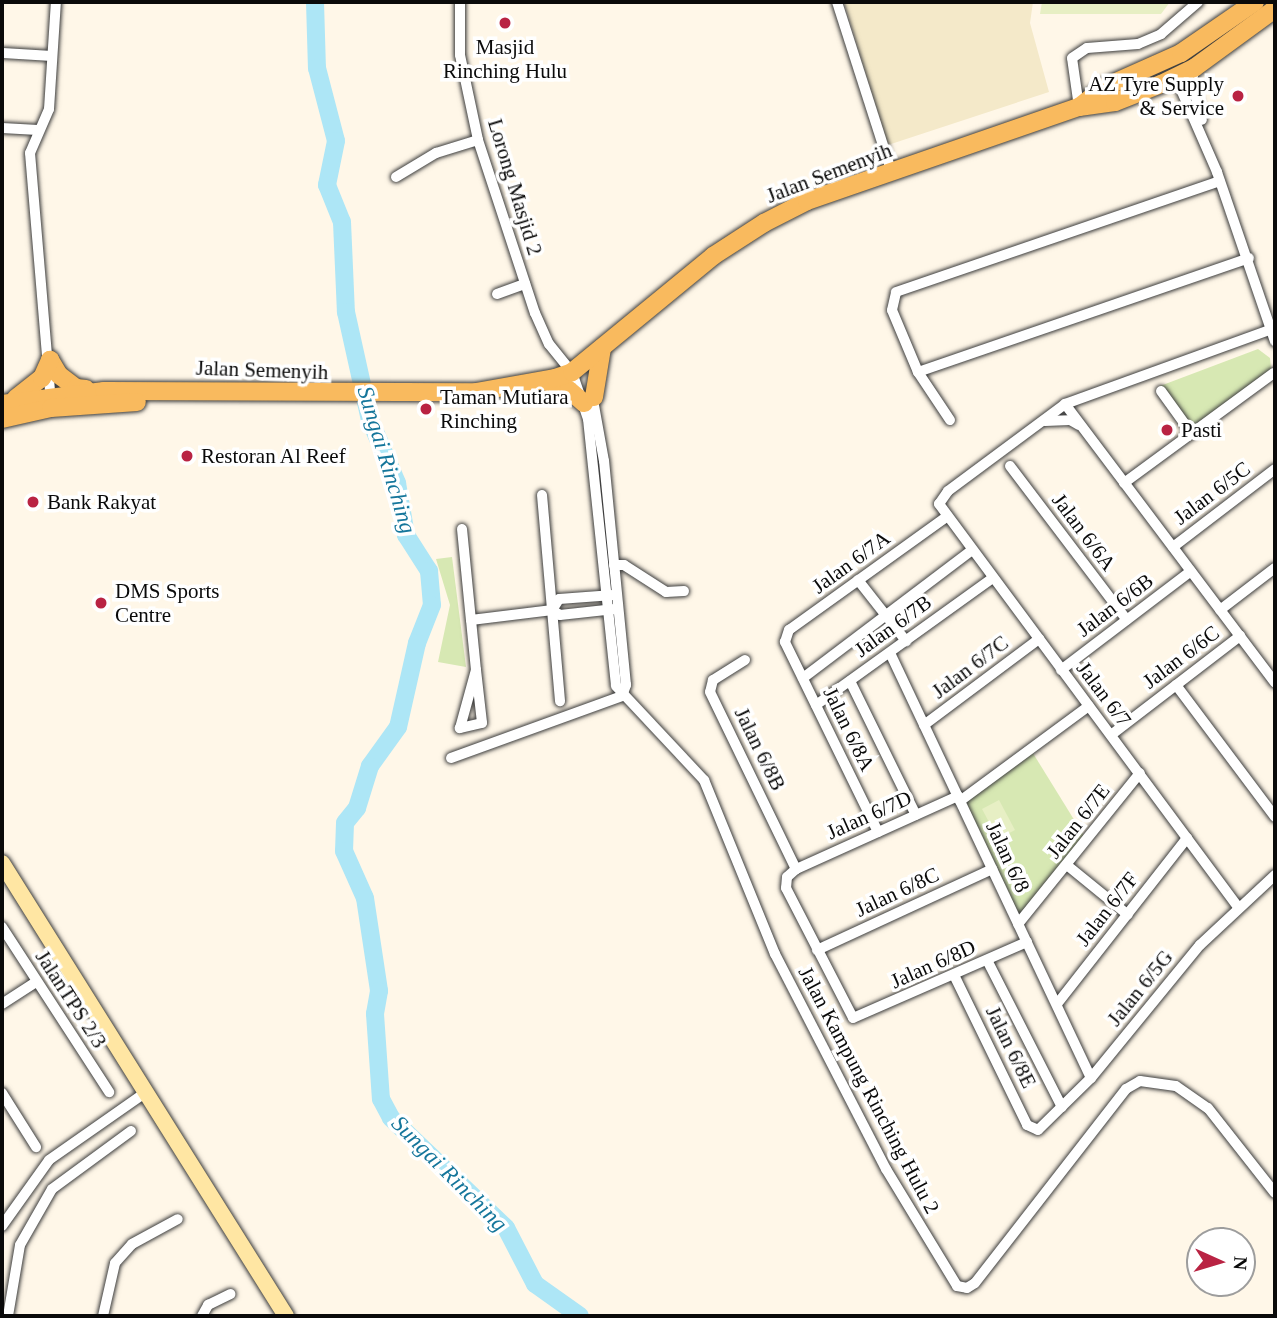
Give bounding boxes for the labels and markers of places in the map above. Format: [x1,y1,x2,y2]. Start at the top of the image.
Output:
marker: Masjid Rinching Hulu [497,15,513,31]
place label: Masjid Rinching Hulu [443,34,567,84]
place label: AZ Tyre Supply & Service [1088,71,1224,121]
marker: AZ Tyre Supply & Service [1230,88,1246,104]
place label: Taman Mutiara Rinching [440,384,569,434]
marker: Taman Mutiara Rinching [418,401,434,417]
place label: Pasti [1181,417,1222,443]
marker: Pasti [1159,422,1175,438]
place label: Restoran Al Reef [201,443,347,469]
marker: Restoran Al Reef [179,448,195,464]
place label: Bank Rakyat [47,489,156,515]
marker: Bank Rakyat [25,494,41,510]
place label: DMS Sports Centre [115,578,219,628]
marker: DMS Sports Centre [93,595,109,611]

